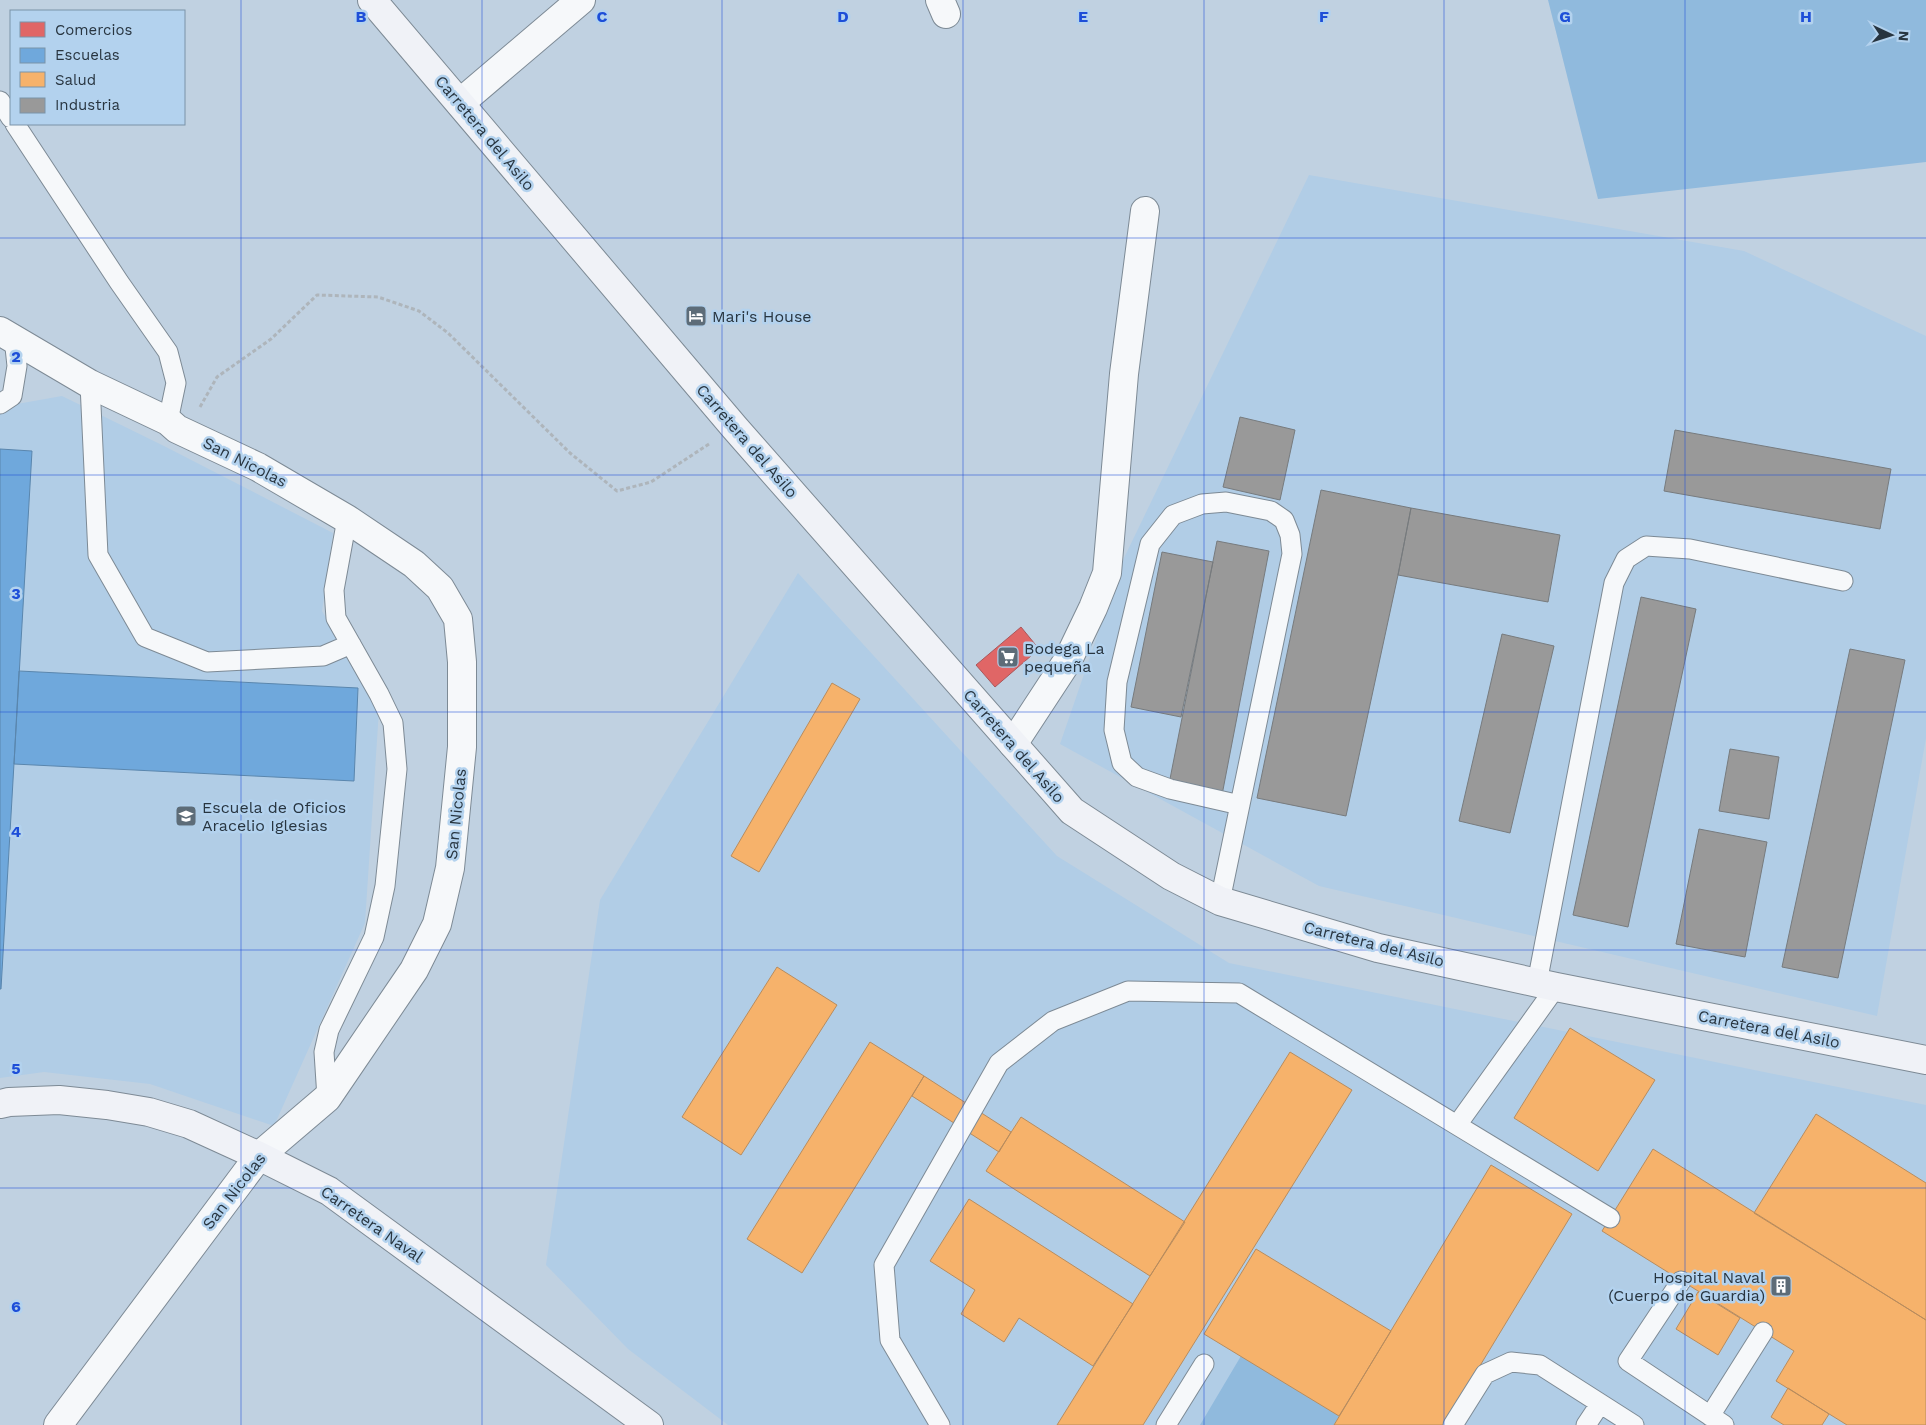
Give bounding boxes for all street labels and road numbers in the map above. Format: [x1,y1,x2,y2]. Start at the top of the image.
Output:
street label: Carretera del Asilo [431,72,539,194]
street label: Carretera del Asilo [692,380,802,502]
street label: San Nicolas [200,433,290,491]
street label: Carretera del Asilo [959,685,1069,807]
street label: San Nicolas [442,768,470,860]
street label: Carretera del Asilo [1302,917,1446,971]
street label: Carretera del Asilo [1696,1006,1842,1052]
street label: San Nicolas [198,1149,270,1233]
street label: Carretera Naval [317,1182,427,1266]

